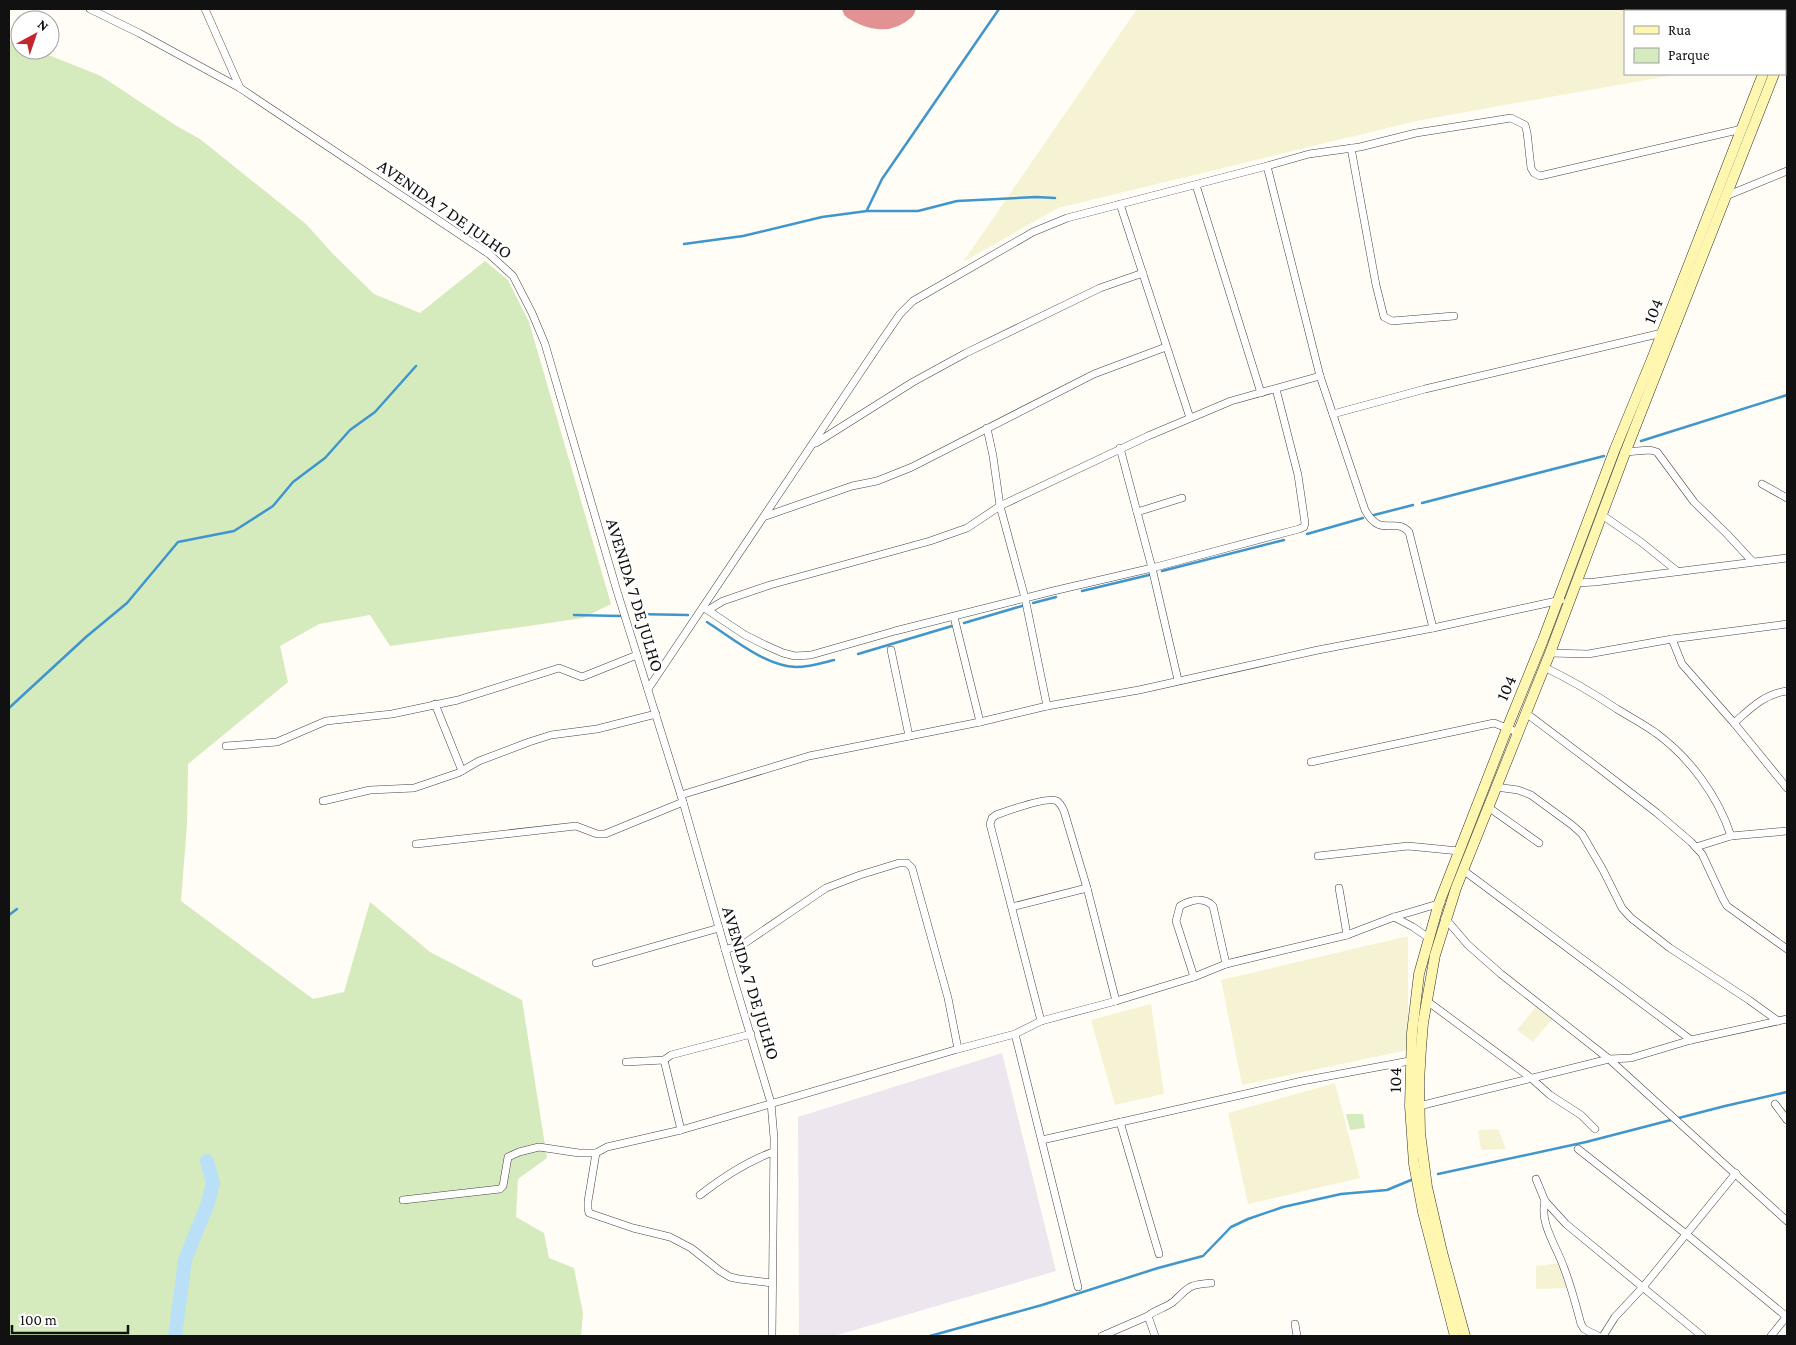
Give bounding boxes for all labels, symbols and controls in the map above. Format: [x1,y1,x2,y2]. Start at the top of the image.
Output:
north arrow [10,10,60,60]
legend [1624,10,1786,75]
text: N [35,16,53,35]
text: Rua [1668,22,1691,38]
text: Parque [1668,47,1710,64]
street label: AVENIDA 7 DE JULHO [374,155,516,263]
street label: 104 [1639,296,1667,326]
street label: AVENIDA 7 DE JULHO [602,516,668,674]
street label: 104 [1492,672,1520,704]
street label: AVENIDA 7 DE JULHO [718,904,784,1062]
street label: 104 [1385,1067,1405,1093]
scale bar [12,1302,129,1334]
text: 100 m [20,1312,57,1328]

